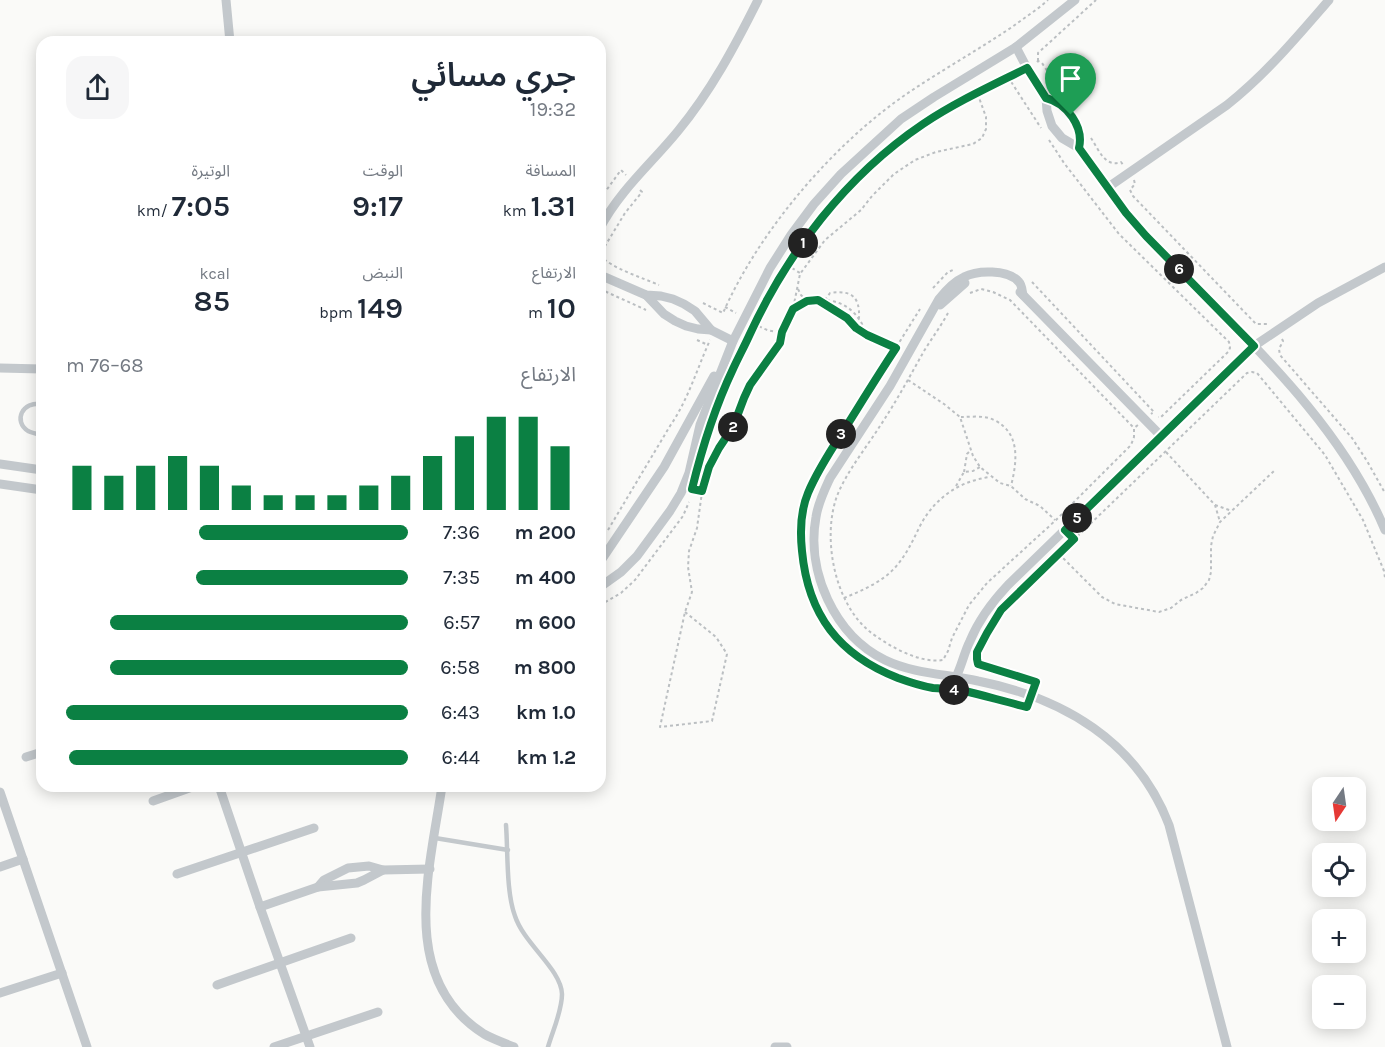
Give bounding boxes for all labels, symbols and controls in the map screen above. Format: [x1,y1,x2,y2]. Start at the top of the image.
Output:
pin [1045,53,1096,115]
button: share [66,56,129,119]
text: جري مسائي [411,56,576,94]
icon: arrive [1054,62,1087,95]
text: 19:32 [530,98,576,121]
text: الوتيرة [192,161,230,180]
text: الوقت [363,161,403,180]
text: المسافة [526,161,576,180]
text: 7:05 [172,188,230,224]
text: 9:17 [352,188,403,224]
text: 1.31 [530,188,576,224]
text: /km [137,201,172,220]
text: km [503,201,530,220]
pin: 1 [788,228,818,258]
text: 1 [800,233,806,252]
pin: 6 [1164,254,1194,284]
text: 6 [1174,259,1184,278]
text: النبض [362,263,403,282]
text: الارتفاع [532,263,576,282]
text: kcal [199,264,230,283]
text: 85 [194,283,230,319]
text: 149 [357,290,403,326]
text: 10 [547,290,576,326]
text: bpm [319,303,357,322]
text: m [528,303,547,322]
text: 68–76 m [66,354,144,377]
text: الارتفاع [521,363,576,386]
pin: 2 [718,412,748,442]
text: 2 [728,417,738,436]
pin: 3 [826,419,856,449]
text: 3 [836,424,846,443]
pin: 5 [1062,503,1092,533]
text: 5 [1072,508,1082,527]
text: 7:36 [443,521,480,544]
text: 200 m [515,521,576,544]
text: 7:35 [443,566,480,589]
text: 400 m [515,566,576,589]
text: 6:57 [443,611,480,634]
text: 600 m [515,611,576,634]
text: 6:58 [440,656,480,679]
text: 800 m [514,656,576,679]
pin: 4 [939,675,969,705]
text: 4 [949,680,959,699]
text: 6:43 [441,701,480,724]
text: 1.0 km [516,701,576,724]
text: 6:44 [442,746,480,769]
text: 1.2 km [517,746,576,769]
north arrow [1312,777,1366,831]
map controls [1312,777,1366,1029]
button: locate [1312,843,1366,897]
button: + [1312,909,1366,963]
button: − [1312,975,1366,1029]

